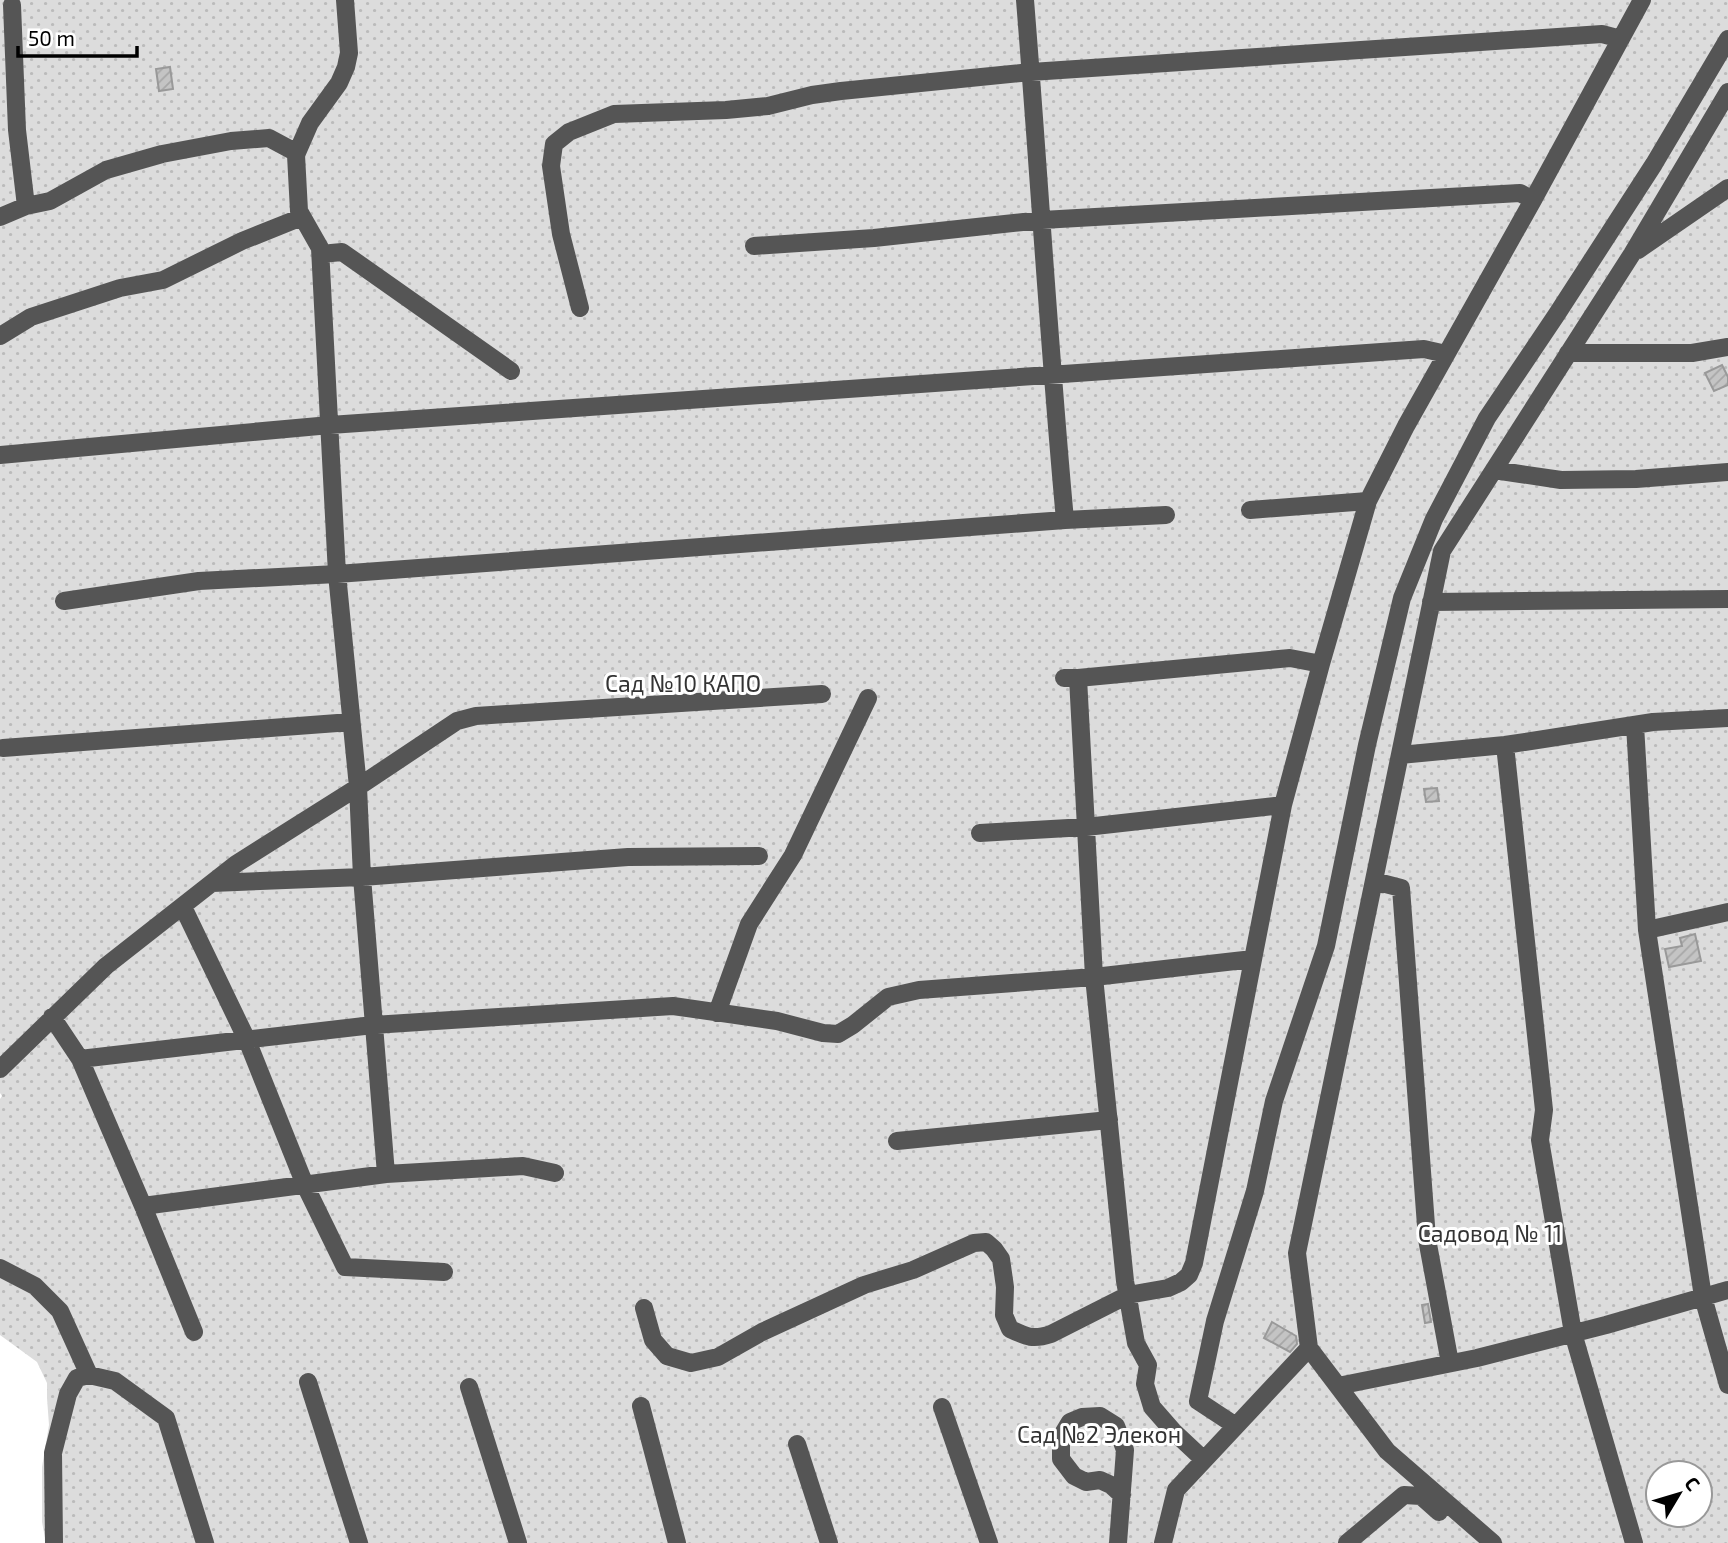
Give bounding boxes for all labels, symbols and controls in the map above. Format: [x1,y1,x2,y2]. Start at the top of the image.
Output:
scale bar [18,14,136,58]
text: 50 m [28,25,75,50]
park label: Сад №10 КАПО [605,669,761,697]
park label: Садовод № 11 [1418,1219,1562,1247]
park label: Сад №2 Элекон [1017,1420,1181,1448]
north arrow [1644,1459,1714,1529]
text: С [1680,1472,1705,1495]

